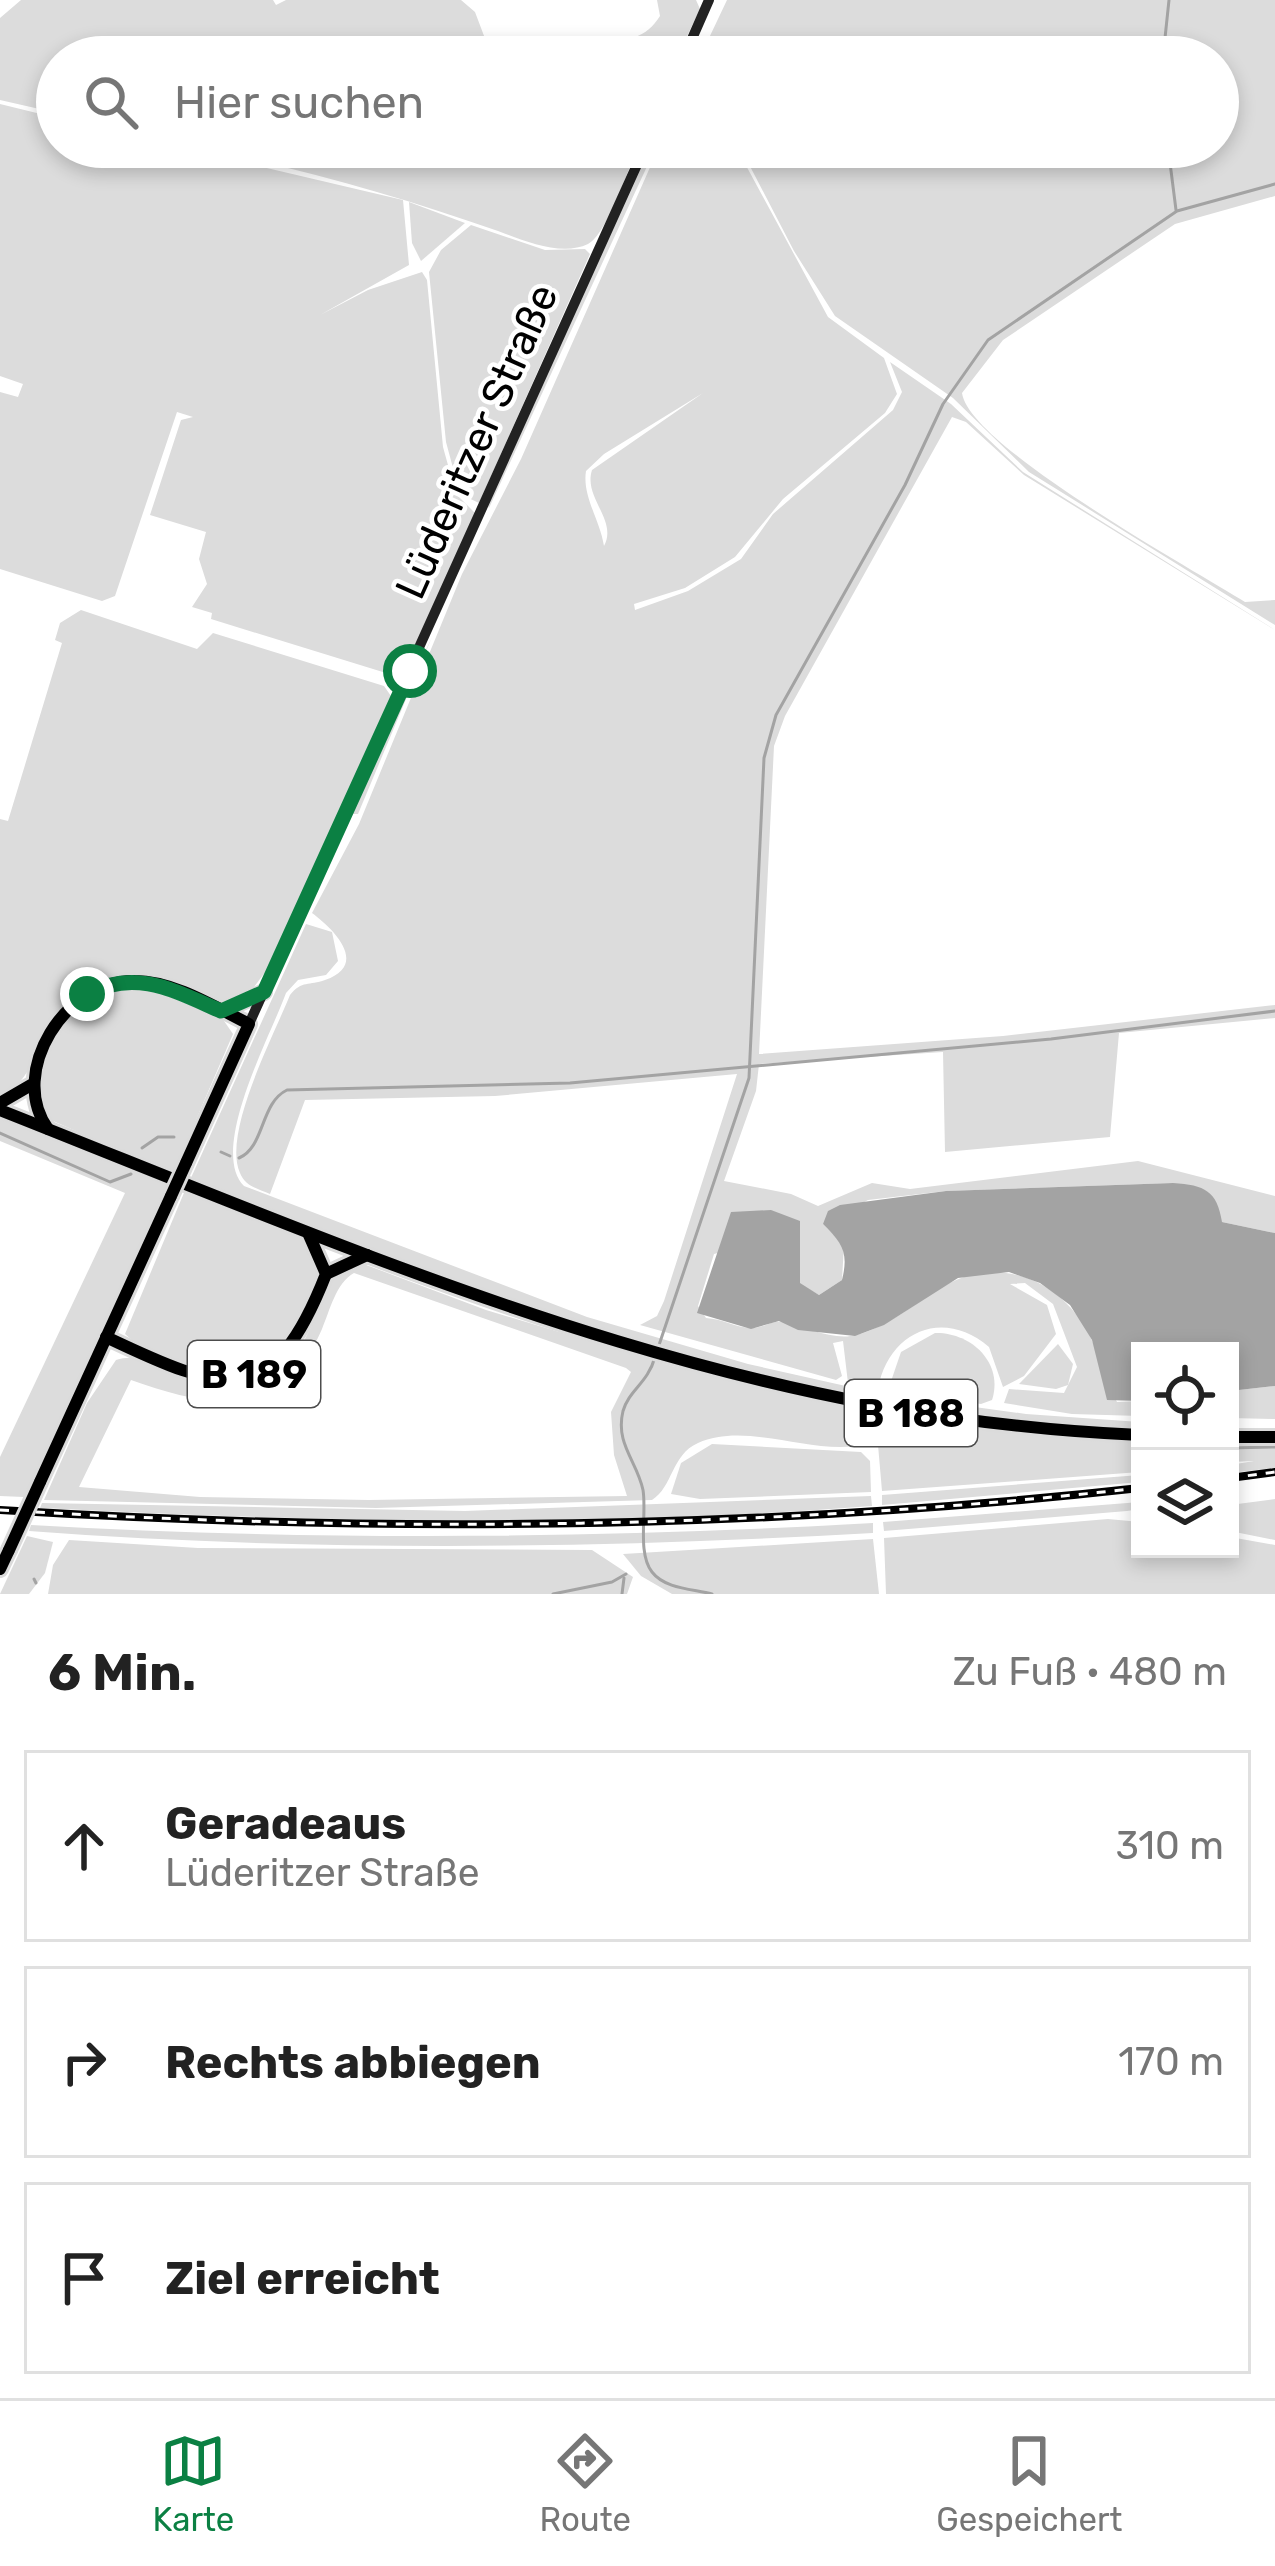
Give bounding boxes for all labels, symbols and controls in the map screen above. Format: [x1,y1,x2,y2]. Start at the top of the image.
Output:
search box [36,36,1239,168]
icon: search [78,69,144,135]
text: Hier suchen [174,76,424,129]
street label: Lüderitzer Straße [385,276,569,606]
route start [383,644,437,698]
route end [60,967,114,1021]
road number: B 189 [188,1341,320,1407]
map controls [1131,1342,1239,1558]
button: locate [1131,1342,1239,1450]
road number: B 188 [845,1380,977,1446]
button: layers [1131,1450,1239,1558]
text: 6 Min. [48,1642,196,1703]
text: Zu Fuß · 480 m [952,1649,1227,1695]
text: Geradeaus [165,1797,406,1850]
icon: ahead [51,1813,117,1879]
text: 310 m [1116,1823,1224,1869]
text: Lüderitzer Straße [165,1850,480,1896]
icon: right [51,2029,117,2095]
text: Rechts abbiegen [165,2036,541,2089]
text: 170 m [1118,2039,1224,2085]
icon: arrive [51,2245,117,2311]
text: Ziel erreicht [165,2252,440,2305]
tab: Karte [153,2428,234,2539]
tab: Route [539,2428,631,2539]
tab: Gespeichert [936,2428,1122,2539]

